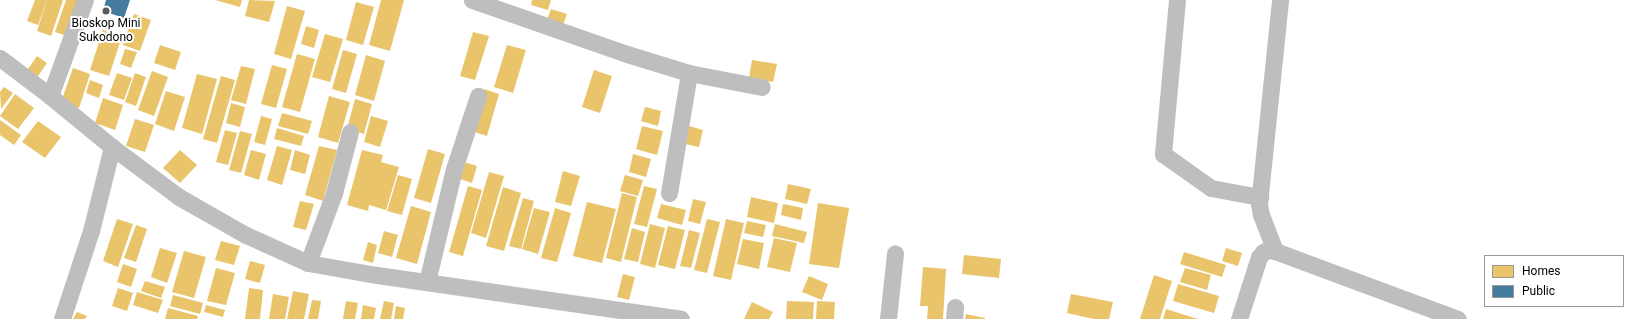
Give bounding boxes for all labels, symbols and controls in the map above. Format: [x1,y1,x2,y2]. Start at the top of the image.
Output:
marker: Bioskop Mini Sukodono [101,6,111,16]
place label: Bioskop Mini Sukodono [71,17,141,45]
legend [1484,255,1624,307]
text: Homes [1522,264,1560,278]
text: Public [1522,284,1555,298]

